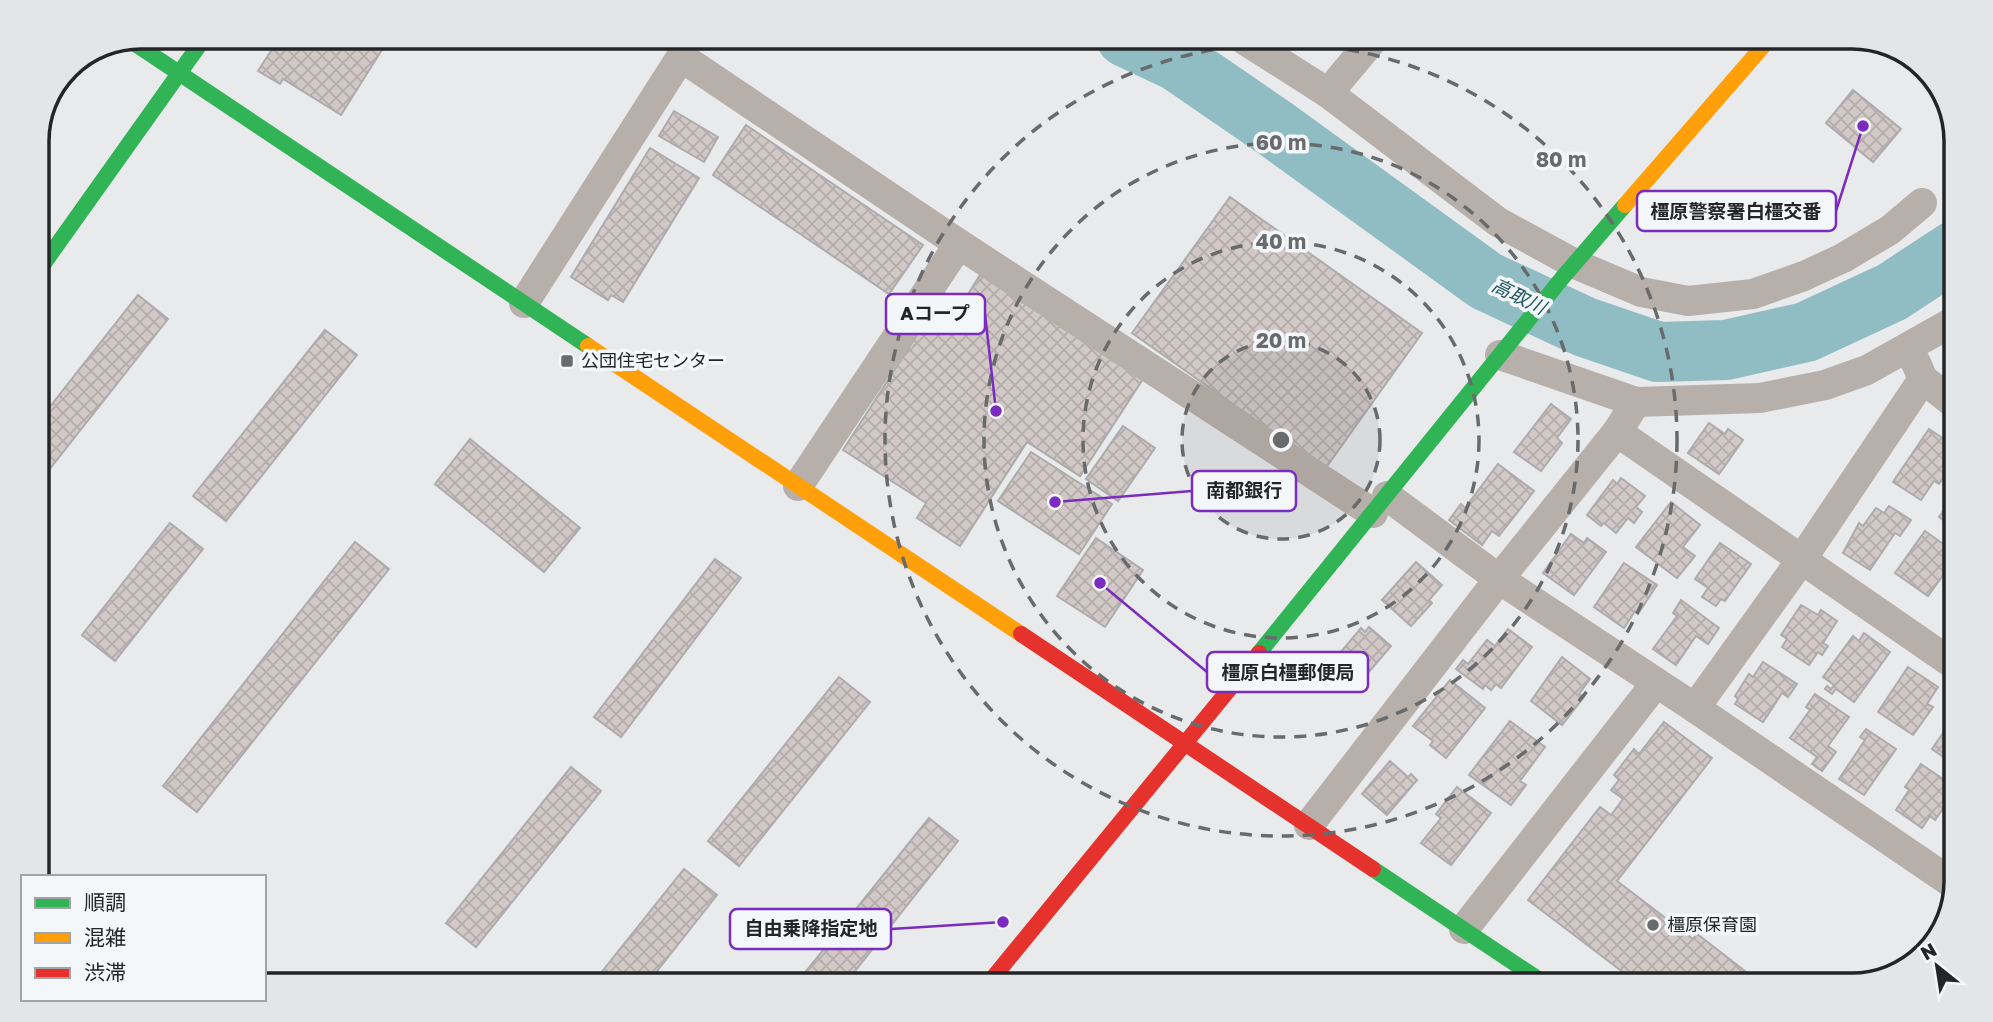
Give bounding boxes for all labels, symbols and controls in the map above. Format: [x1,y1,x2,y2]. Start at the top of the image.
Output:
text: 60 m [1256,129,1306,155]
text: 80 m [1536,146,1586,172]
callout: 橿原警察署白橿交番 [1637,191,1836,231]
text: 橿原警察署白橿交番 [1650,199,1822,222]
text: 40 m [1256,228,1306,254]
water label: 高取川 [1489,273,1552,319]
callout: Aコープ [886,294,985,334]
text: Aコープ [900,301,970,324]
text: 20 m [1256,327,1306,353]
place label: 公団住宅センター [581,349,725,371]
marker: 公団住宅センター [559,353,575,369]
centre of rings [1269,428,1293,452]
callout: 南都銀行 [1192,471,1296,511]
text: 南都銀行 [1206,478,1282,501]
callout: 橿原白橿郵便局 [1207,652,1368,692]
text: 橿原白橿郵便局 [1221,660,1355,683]
legend [21,875,266,1001]
text: 順調 [84,889,126,915]
callout: 自由乗降指定地 [730,909,891,949]
place label: 橿原保育園 [1667,913,1757,935]
text: 自由乗降指定地 [744,916,878,939]
marker: 橿原保育園 [1645,917,1661,933]
text: 混雑 [84,924,126,950]
north arrow [1902,931,1972,1001]
text: N [1916,937,1940,964]
text: 渋滞 [84,959,126,985]

